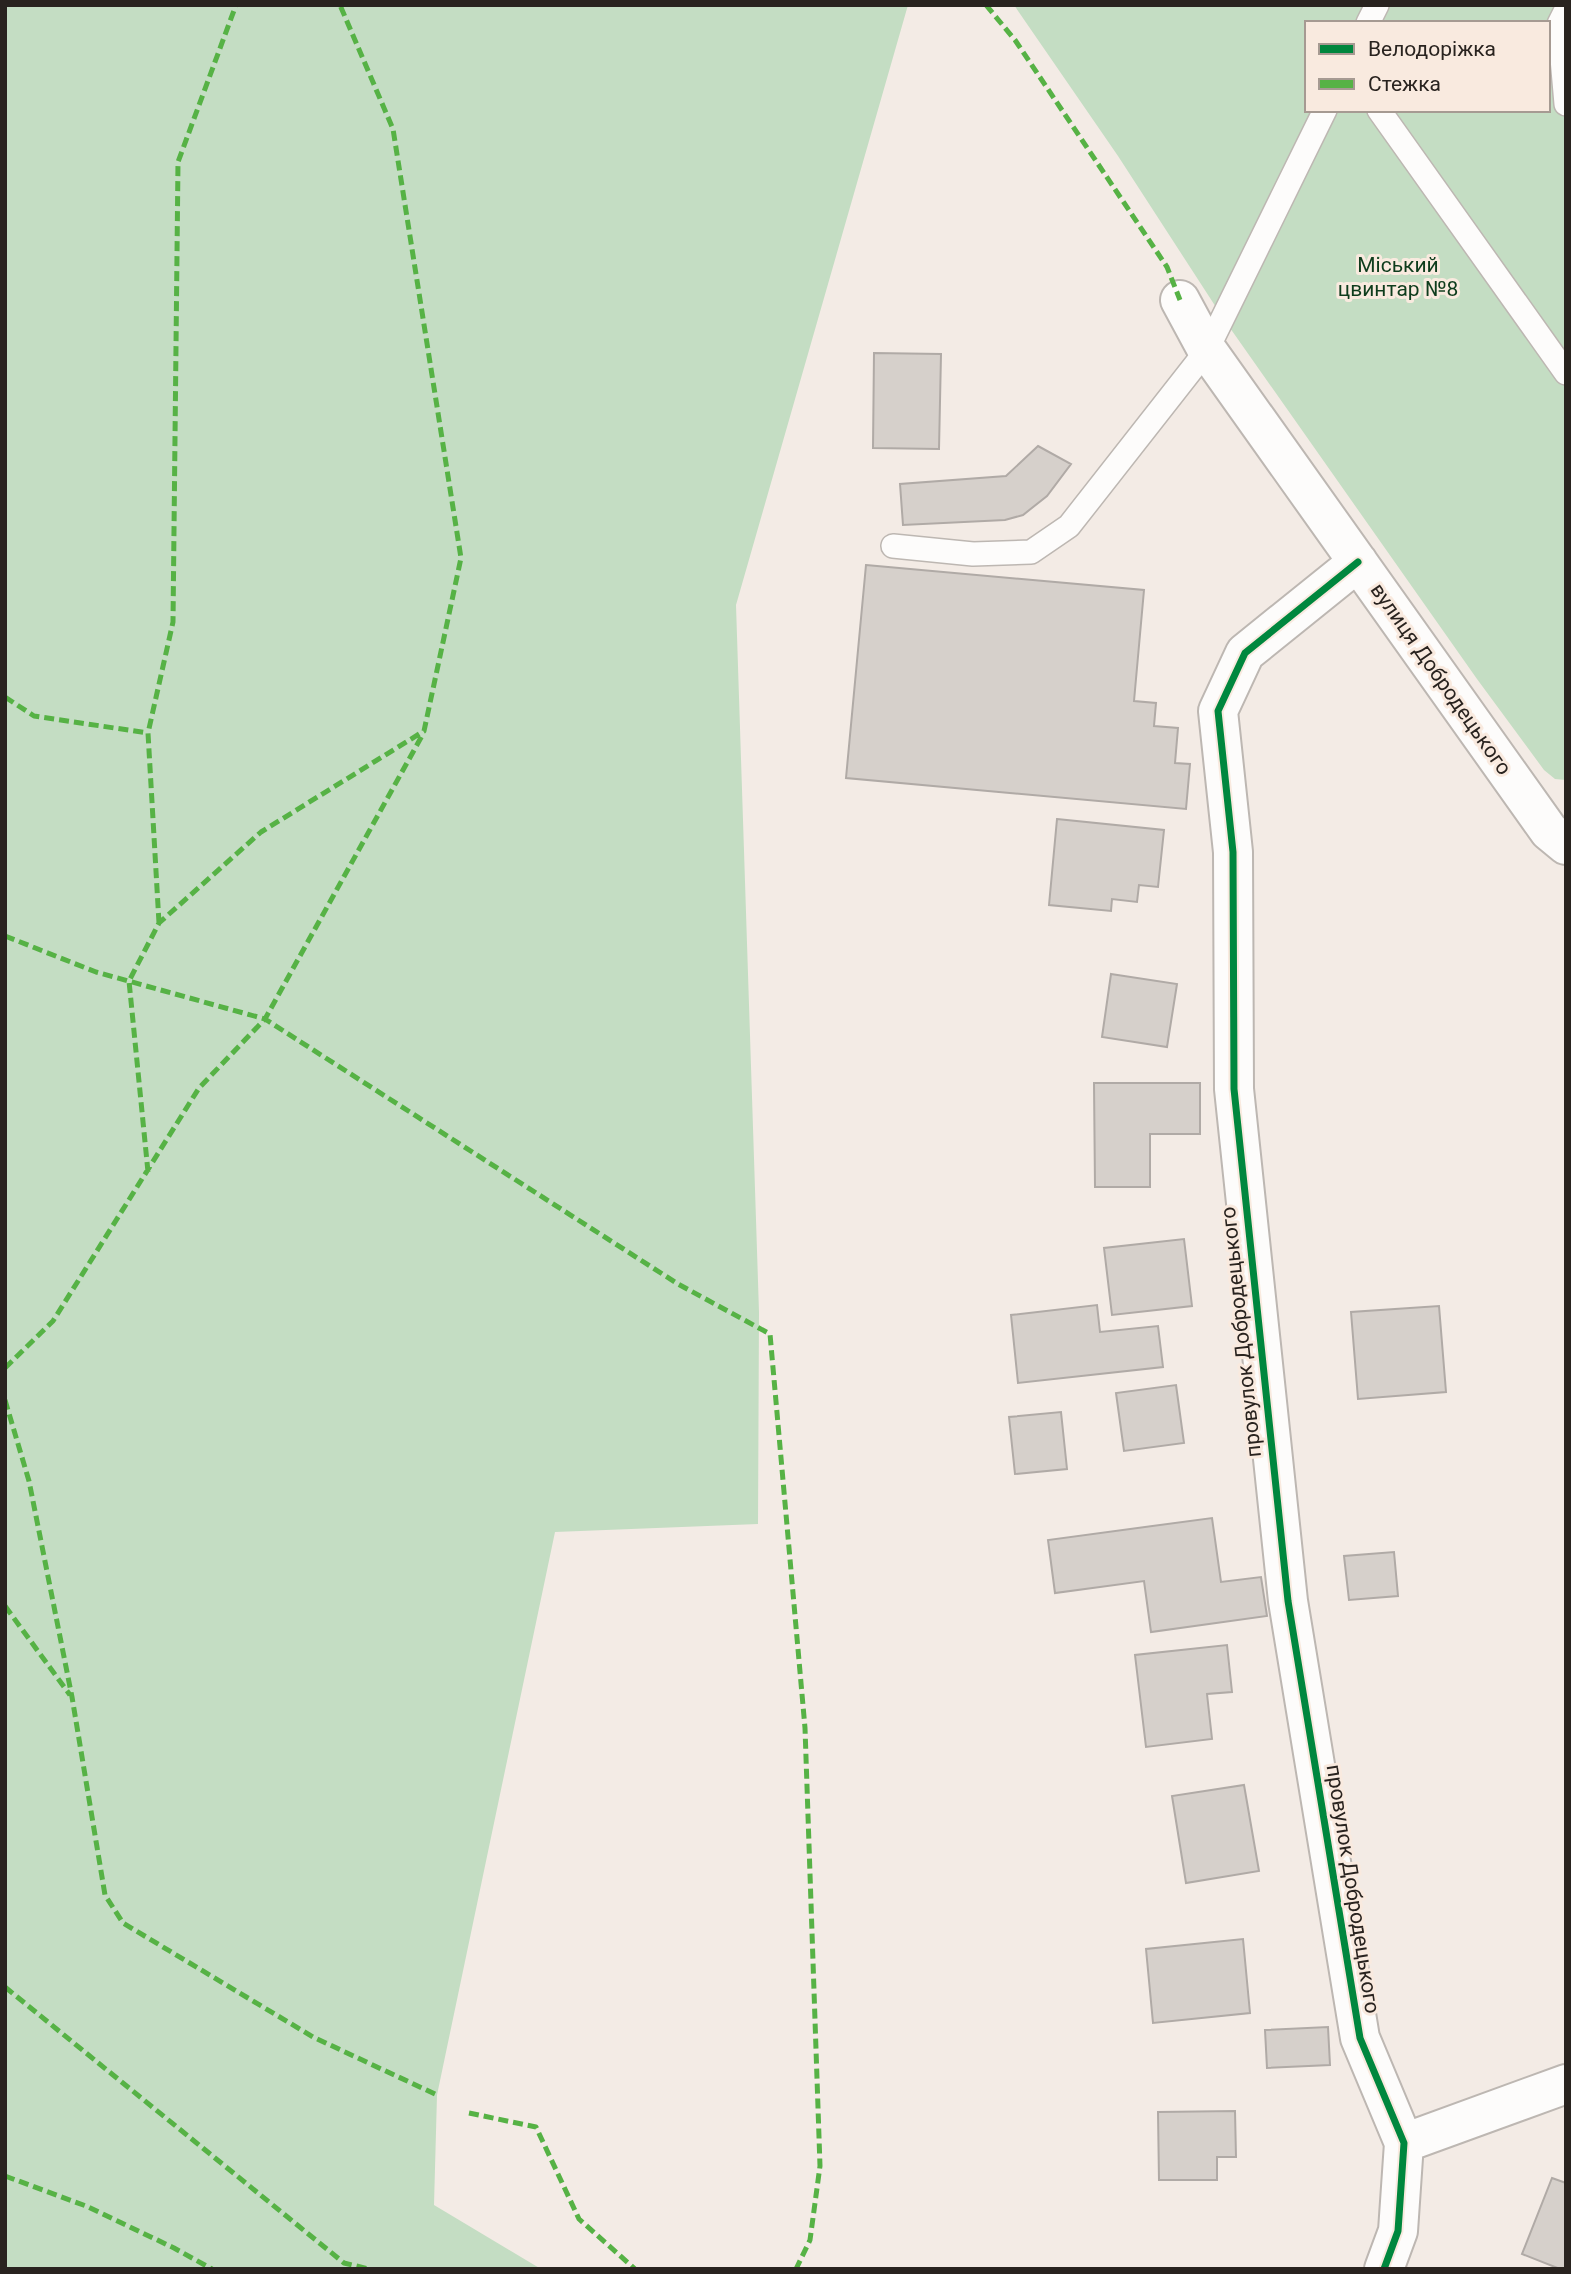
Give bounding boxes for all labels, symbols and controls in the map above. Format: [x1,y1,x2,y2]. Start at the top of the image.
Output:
legend [1305,21,1550,112]
text: Велодоріжка [1368,37,1496,61]
text: Стежка [1368,72,1441,96]
park label: Міський цвинтар №8 [1338,253,1458,301]
street label: вулиця Добродецького [1366,578,1516,780]
street label: провулок Добродецького [1216,1206,1266,1458]
street label: провулок Добродецького [1321,1763,1385,2015]

